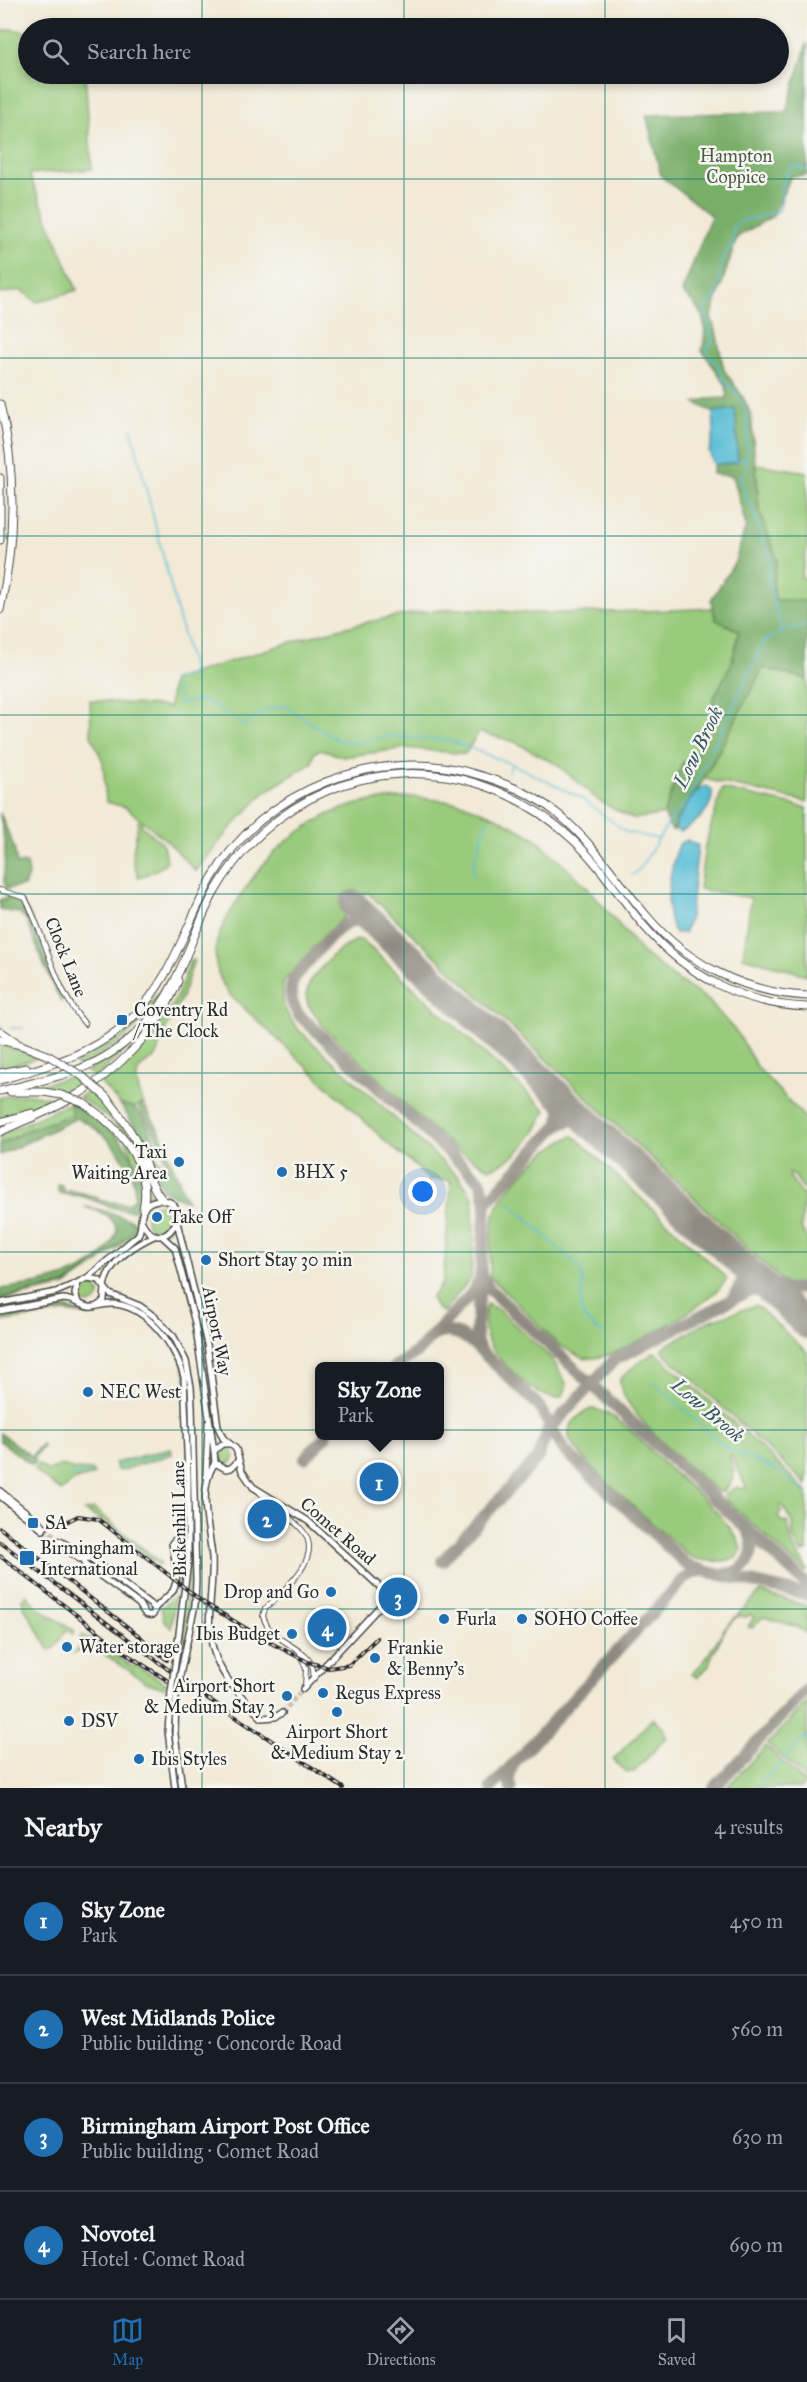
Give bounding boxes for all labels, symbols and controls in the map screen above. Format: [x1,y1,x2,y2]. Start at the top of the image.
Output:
search box [18,18,789,84]
icon: search [39,35,72,68]
text: Search here [87,38,191,65]
park label: Hampton Coppice [700,145,773,188]
water label: Low Brook [668,702,728,793]
street label: Clock Lane [40,914,92,1000]
place label: Coventry Rd / The Clock [132,999,228,1042]
marker: Coventry Rd / The Clock [115,1013,129,1027]
place label: Taxi Waiting Area [71,1141,167,1185]
marker: Taxi Waiting Area [172,1155,186,1169]
place label: BHX 5 [294,1161,348,1183]
marker: BHX 5 [275,1165,289,1179]
your location [408,1177,437,1206]
place label: Take Off [169,1206,235,1228]
marker: Take Off [150,1210,164,1224]
place label: Short Stay 30 min [218,1249,352,1271]
marker: Short Stay 30 min [199,1253,213,1267]
street label: Airport Way [197,1283,237,1378]
popup [315,1362,444,1440]
water label: Low Brook [666,1372,749,1447]
text: Sky Zone [338,1376,421,1403]
place label: NEC West [100,1381,182,1403]
marker: NEC West [81,1385,95,1399]
text: Park [338,1403,374,1427]
pin: 1 [360,1460,398,1504]
street label: Bickenhill Lane [167,1461,191,1577]
street label: Comet Road [296,1492,380,1570]
pin: 2 [248,1496,286,1541]
place label: SA [45,1512,67,1534]
marker: SA [26,1516,40,1530]
place label: Birmingham International [40,1537,138,1580]
marker: Birmingham International [18,1549,36,1567]
pin: 3 [378,1574,418,1620]
place label: Drop and Go [223,1581,319,1603]
marker: Drop and Go [324,1585,338,1599]
pin: 4 [308,1606,346,1650]
place label: Furla [456,1608,497,1630]
place label: SOHO Coffee [534,1608,638,1630]
marker: Furla [437,1612,451,1626]
marker: SOHO Coffee [515,1612,529,1626]
place label: Ibis Budget [195,1623,281,1646]
marker: Ibis Budget [285,1627,299,1641]
place label: Water storage [79,1636,180,1659]
place label: Frankie & Benny's [387,1637,464,1680]
marker: Water storage [60,1640,74,1654]
marker: Frankie & Benny's [368,1651,382,1665]
place label: Airport Short & Medium Stay 3 [144,1675,276,1718]
place label: Regus Express [335,1682,441,1705]
marker: Regus Express [316,1686,330,1700]
marker: Airport Short & Medium Stay 3 [280,1689,294,1703]
marker: Airport Short & Medium Stay 2 [330,1705,344,1719]
place label: DSV [81,1710,120,1732]
marker: DSV [62,1714,76,1728]
place label: Airport Short & Medium Stay 2 [271,1721,403,1764]
place label: Ibis Styles [151,1748,227,1770]
marker: Ibis Styles [132,1752,146,1766]
text: Nearby [24,1811,102,1843]
text: 4 results [714,1815,783,1839]
text: Sky Zone [81,1896,165,1923]
text: 1 [40,1909,47,1933]
text: 450 m [730,1909,783,1933]
text: Park [81,1923,117,1947]
text: West Midlands Police [81,2004,275,2031]
text: 2 [39,2017,48,2041]
text: 560 m [731,2017,783,2041]
text: Public building · Concorde Road [81,2031,342,2055]
text: Birmingham Airport Post Office [81,2112,370,2139]
text: 3 [40,2125,48,2149]
text: 630 m [732,2125,783,2149]
text: Public building · Comet Road [81,2139,319,2163]
text: Novotel [81,2220,155,2247]
text: 4 [38,2233,49,2257]
text: 690 m [729,2233,783,2257]
text: Hotel · Comet Road [81,2247,245,2271]
tab: Map [111,2314,144,2369]
tab: Directions [366,2314,435,2369]
tab: Saved [658,2314,696,2369]

